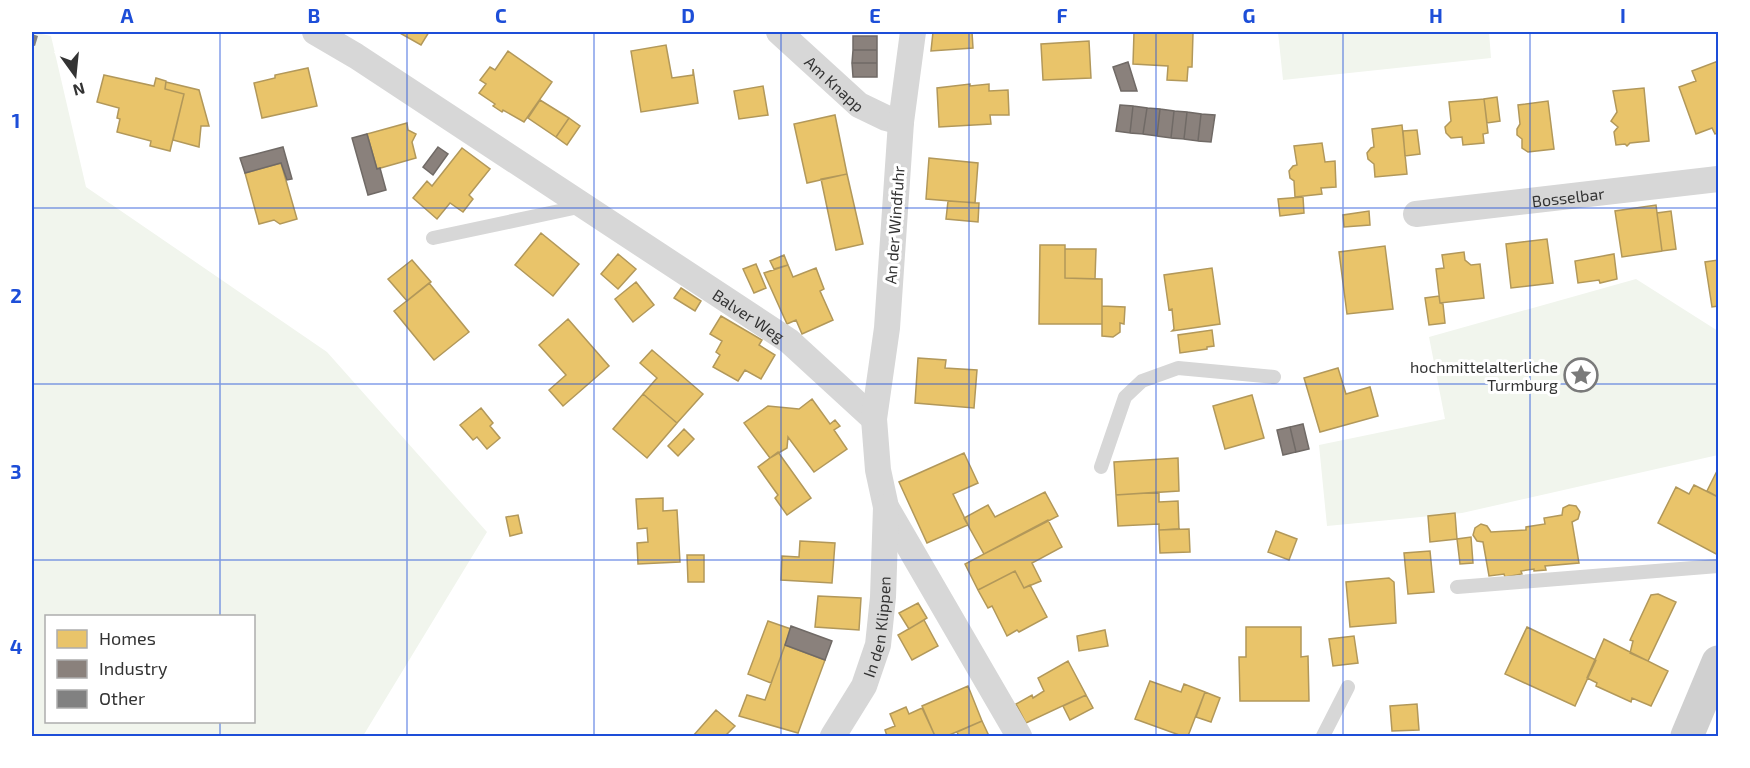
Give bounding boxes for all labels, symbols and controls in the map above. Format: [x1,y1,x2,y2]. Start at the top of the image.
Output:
text: A [120,3,134,27]
text: B [308,3,320,27]
text: C [495,3,507,27]
text: D [681,3,695,27]
text: E [869,3,881,27]
text: F [1056,3,1068,27]
text: G [1243,3,1255,27]
text: H [1429,3,1443,27]
text: I [1620,3,1626,27]
north arrow [45,45,105,105]
street label: Am Knapp [802,51,869,115]
text: N [71,79,87,101]
text: 1 [12,108,20,132]
street label: An der Windfuhr [880,165,908,285]
street label: Bosselbar [1531,183,1606,210]
text: 2 [10,283,22,307]
street label: Balver Weg [710,284,789,345]
place label: hochmittelalterliche Turmburg [1410,357,1558,394]
place icon: hochmittelalterliche Turmburg [1563,357,1599,393]
text: 3 [10,459,22,483]
street label: In den Klippen [858,576,893,680]
legend [45,615,255,723]
text: Homes [99,627,156,649]
text: 4 [10,634,23,658]
text: Industry [99,657,168,679]
text: Other [99,687,145,709]

